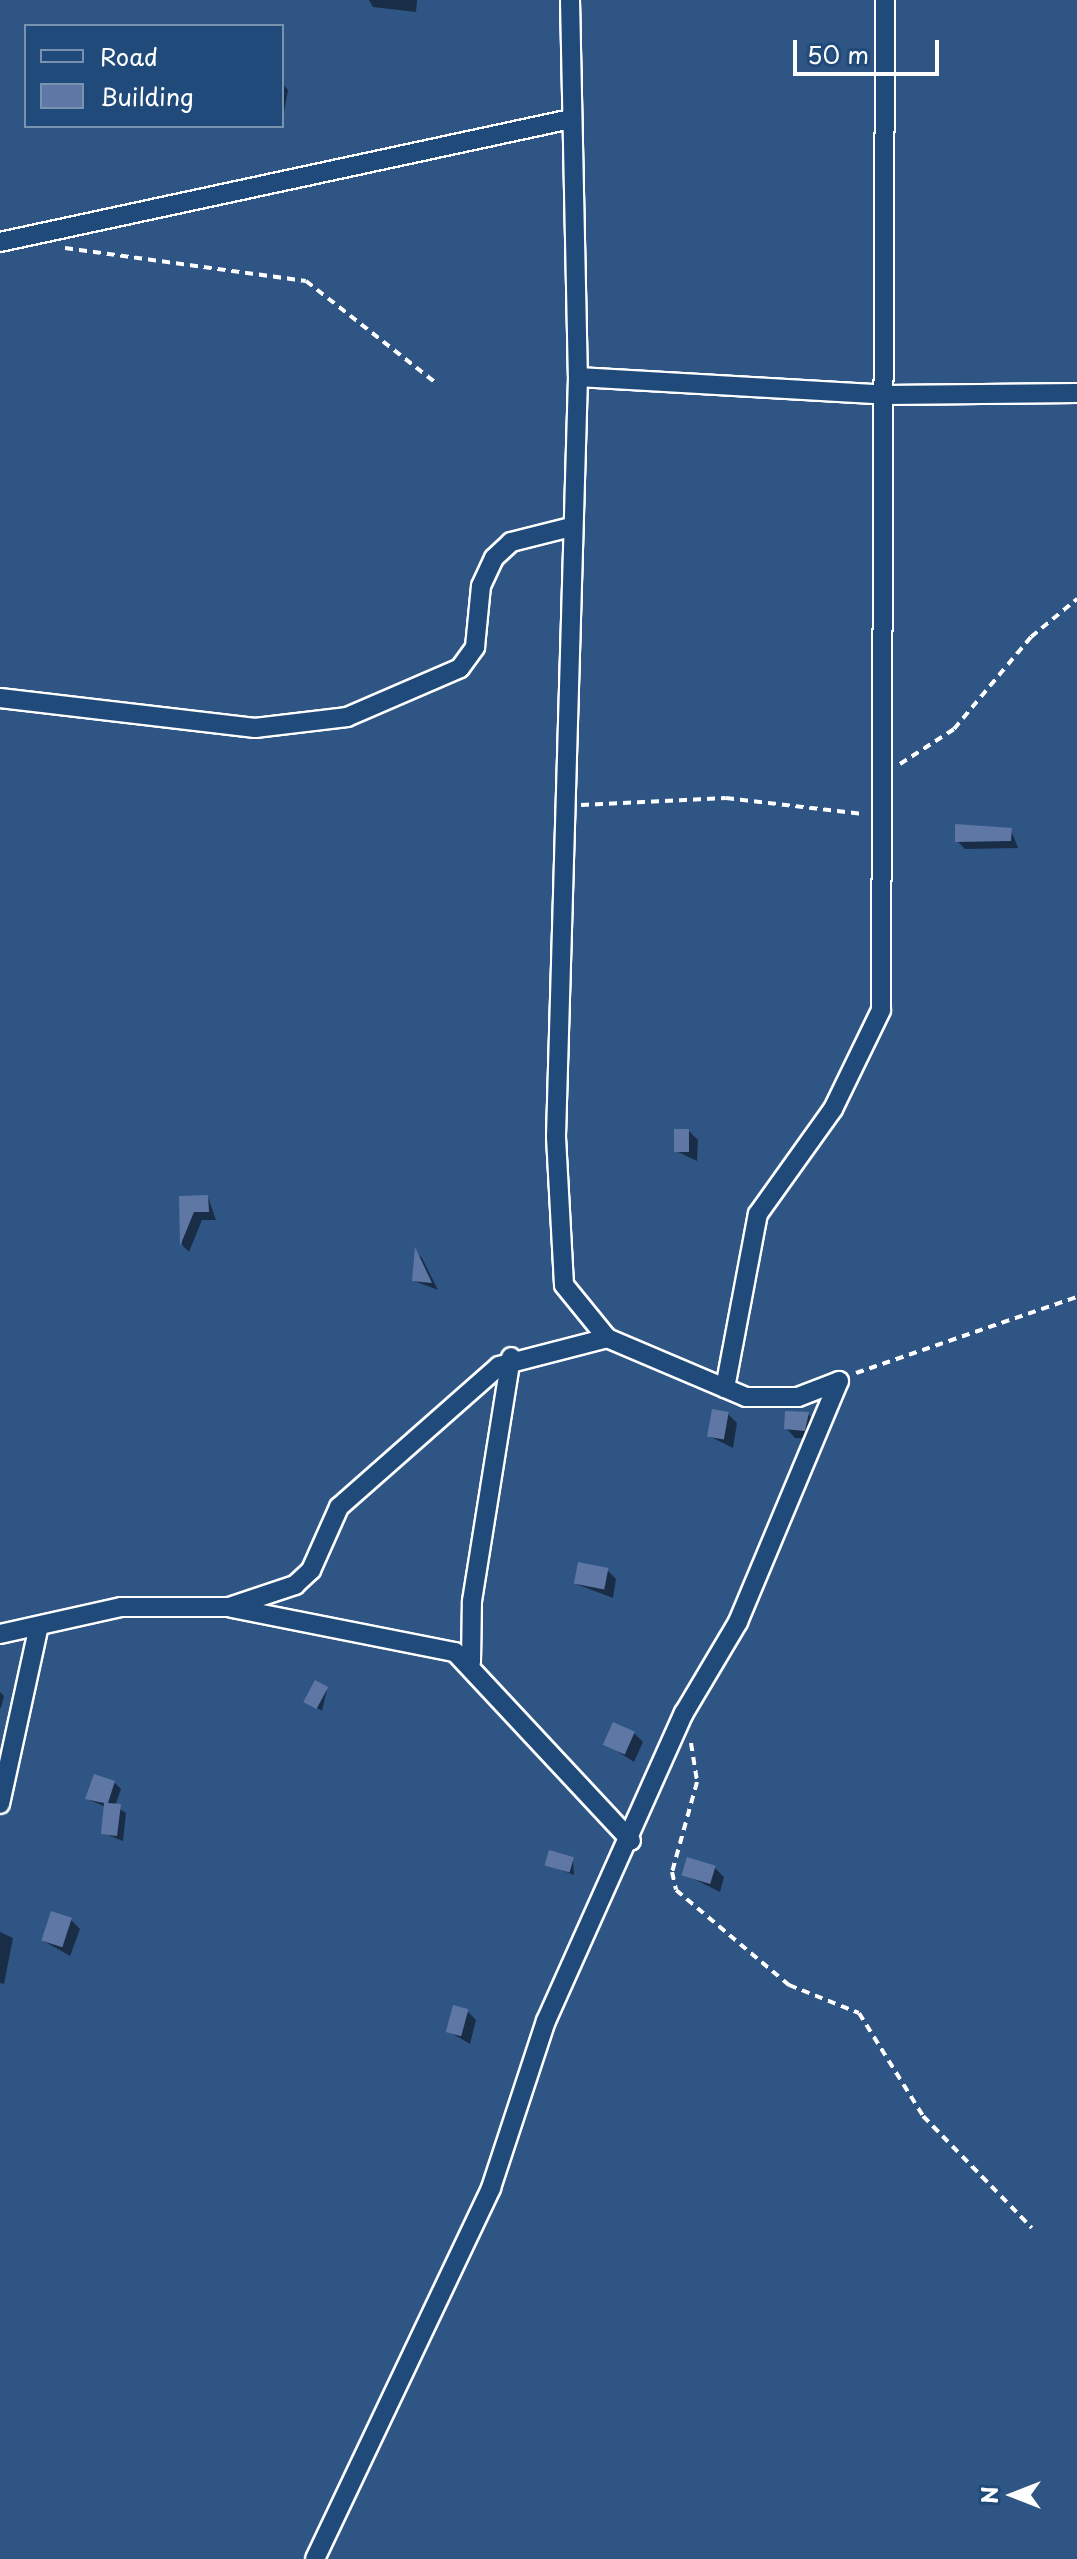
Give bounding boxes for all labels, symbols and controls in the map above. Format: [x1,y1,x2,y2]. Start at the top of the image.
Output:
legend [24,24,284,128]
scale bar [797,24,943,74]
text: 50 m [807,36,869,72]
text: Road [100,38,158,74]
text: Building [100,78,194,114]
north arrow [973,2455,1053,2535]
text: N [972,2486,1005,2504]

